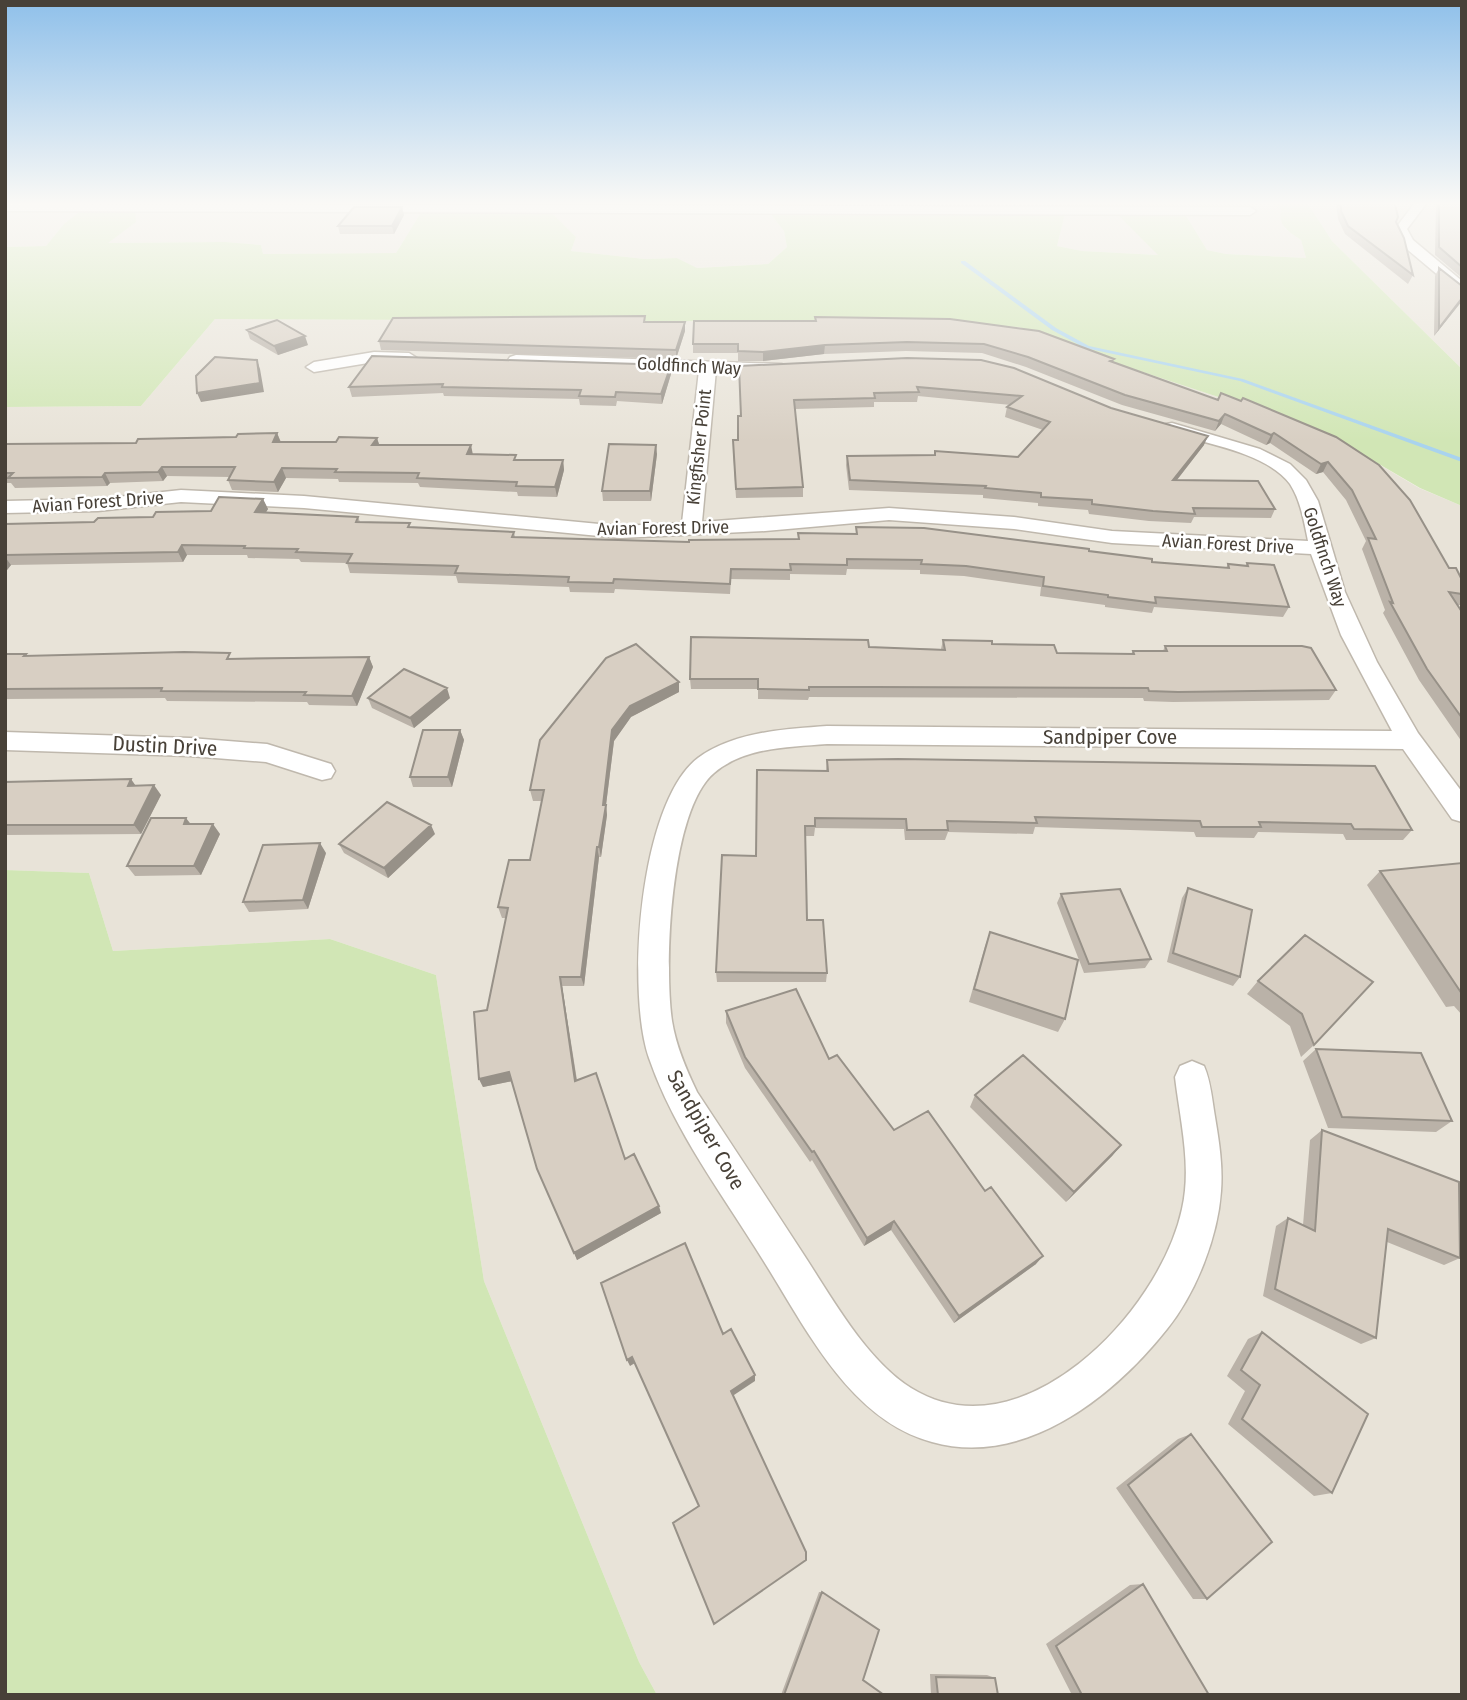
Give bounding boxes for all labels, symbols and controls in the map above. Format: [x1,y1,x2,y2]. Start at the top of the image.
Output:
street label: Goldfinch Way [637,352,741,380]
street label: Kingfisher Point [682,388,716,506]
street label: Avian Forest Drive [31,486,165,518]
street label: Goldfinch Way [1298,504,1352,610]
street label: Avian Forest Drive [597,516,729,540]
street label: Avian Forest Drive [1162,530,1295,558]
street label: Sandpiper Cove [1043,724,1177,750]
street label: Dustin Drive [112,730,218,762]
street label: Sandpiper Cove [661,1065,751,1195]

